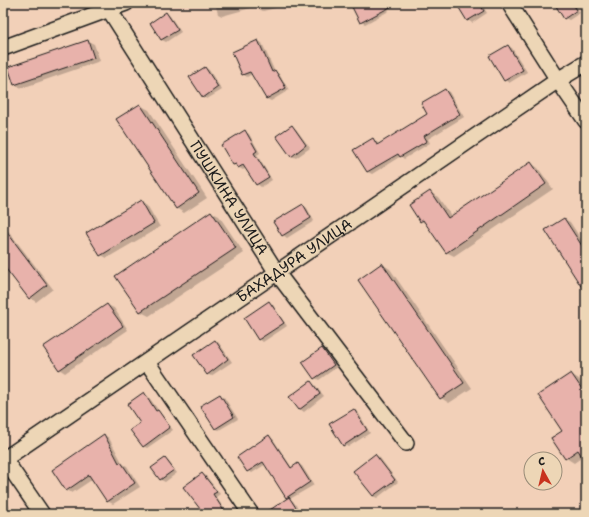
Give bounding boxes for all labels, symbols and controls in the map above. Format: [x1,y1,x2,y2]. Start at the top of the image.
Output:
street label: ПУШКИНА УЛИЦА [185,137,273,259]
street label: БАХАДУРА УЛИЦА [233,214,356,307]
north arrow [523,451,563,491]
text: С [537,454,546,469]

